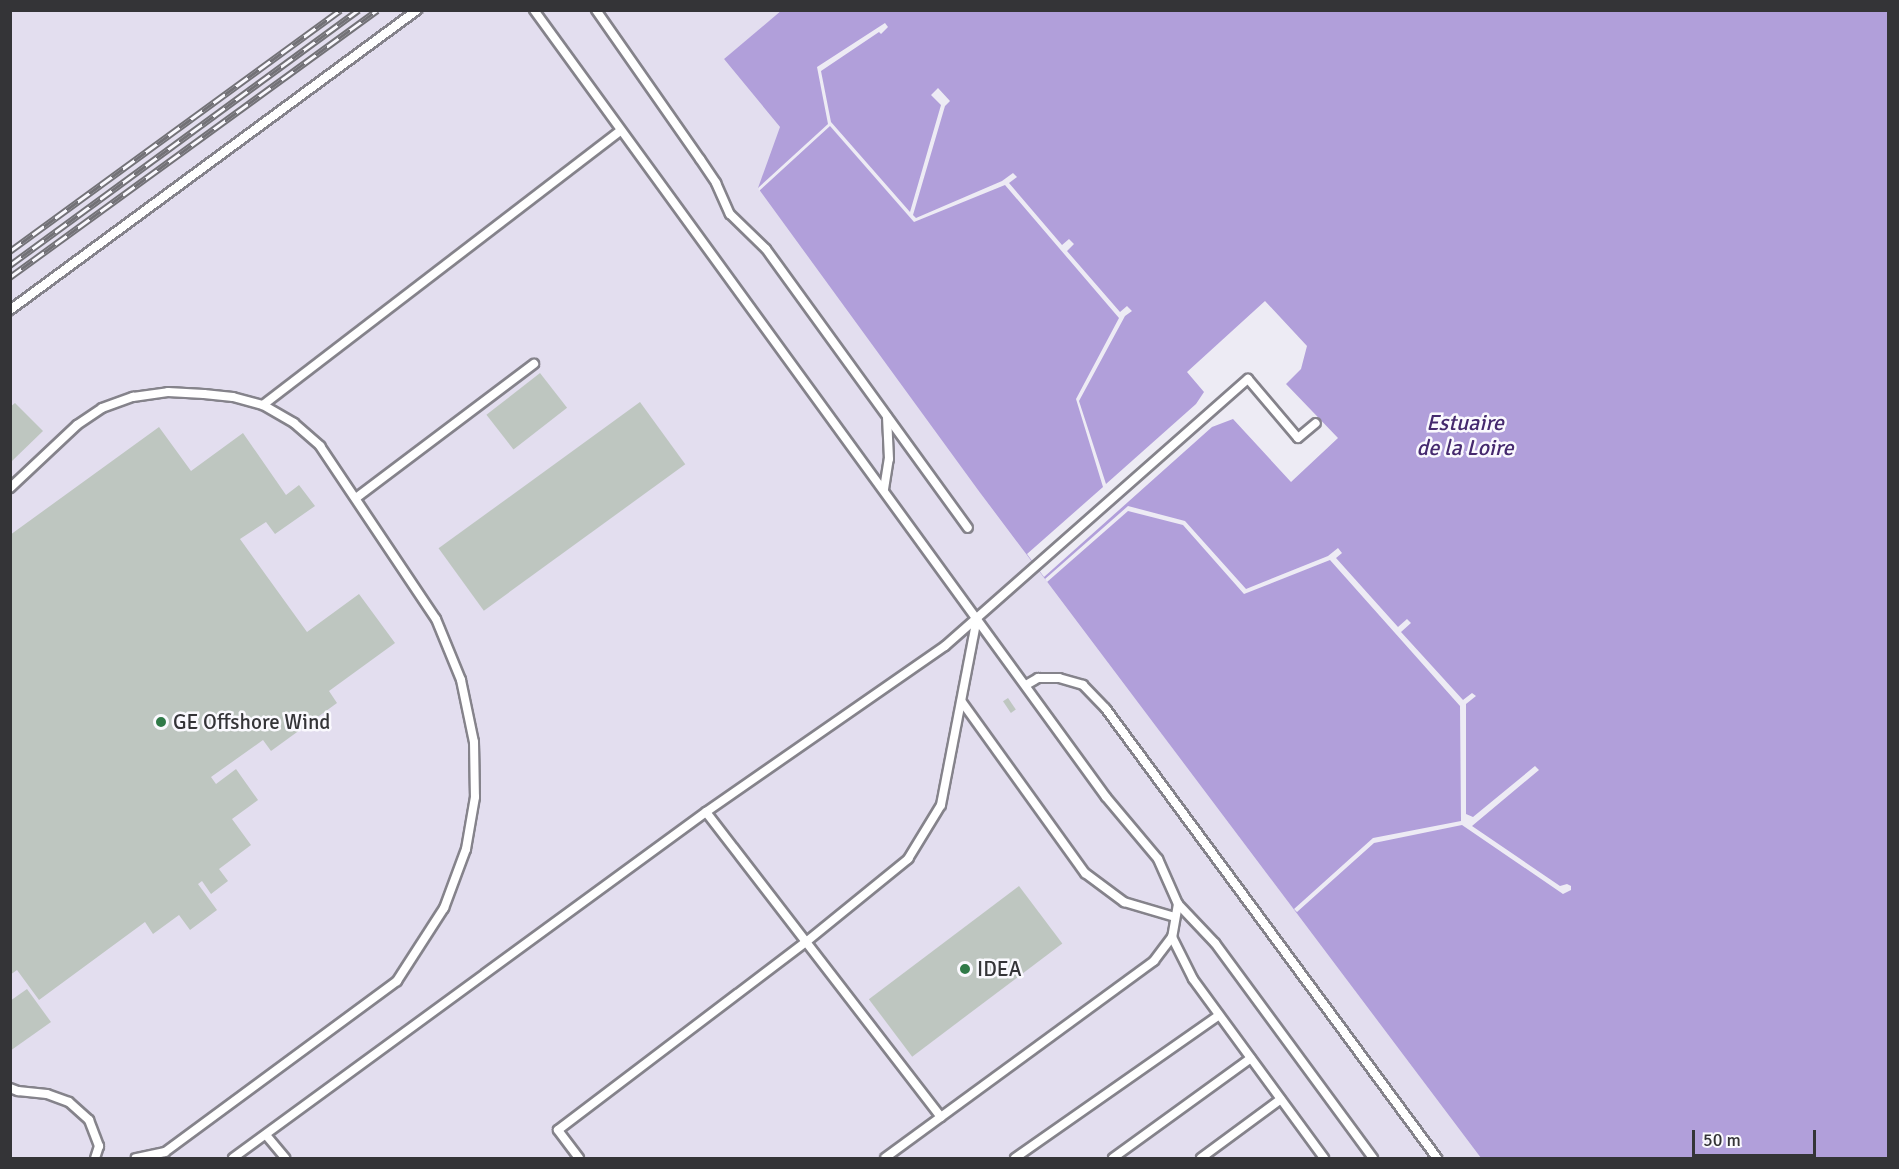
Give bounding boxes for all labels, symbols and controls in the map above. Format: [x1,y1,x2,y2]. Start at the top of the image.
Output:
water label: Estuaire de la Loire [1416,409,1514,460]
place label: GE Offshore Wind [173,709,330,735]
marker: GE Offshore Wind [154,715,168,729]
place label: IDEA [977,956,1021,982]
marker: IDEA [958,962,972,976]
scale bar [1695,1118,1820,1156]
text: 50 m [1703,1129,1741,1151]

